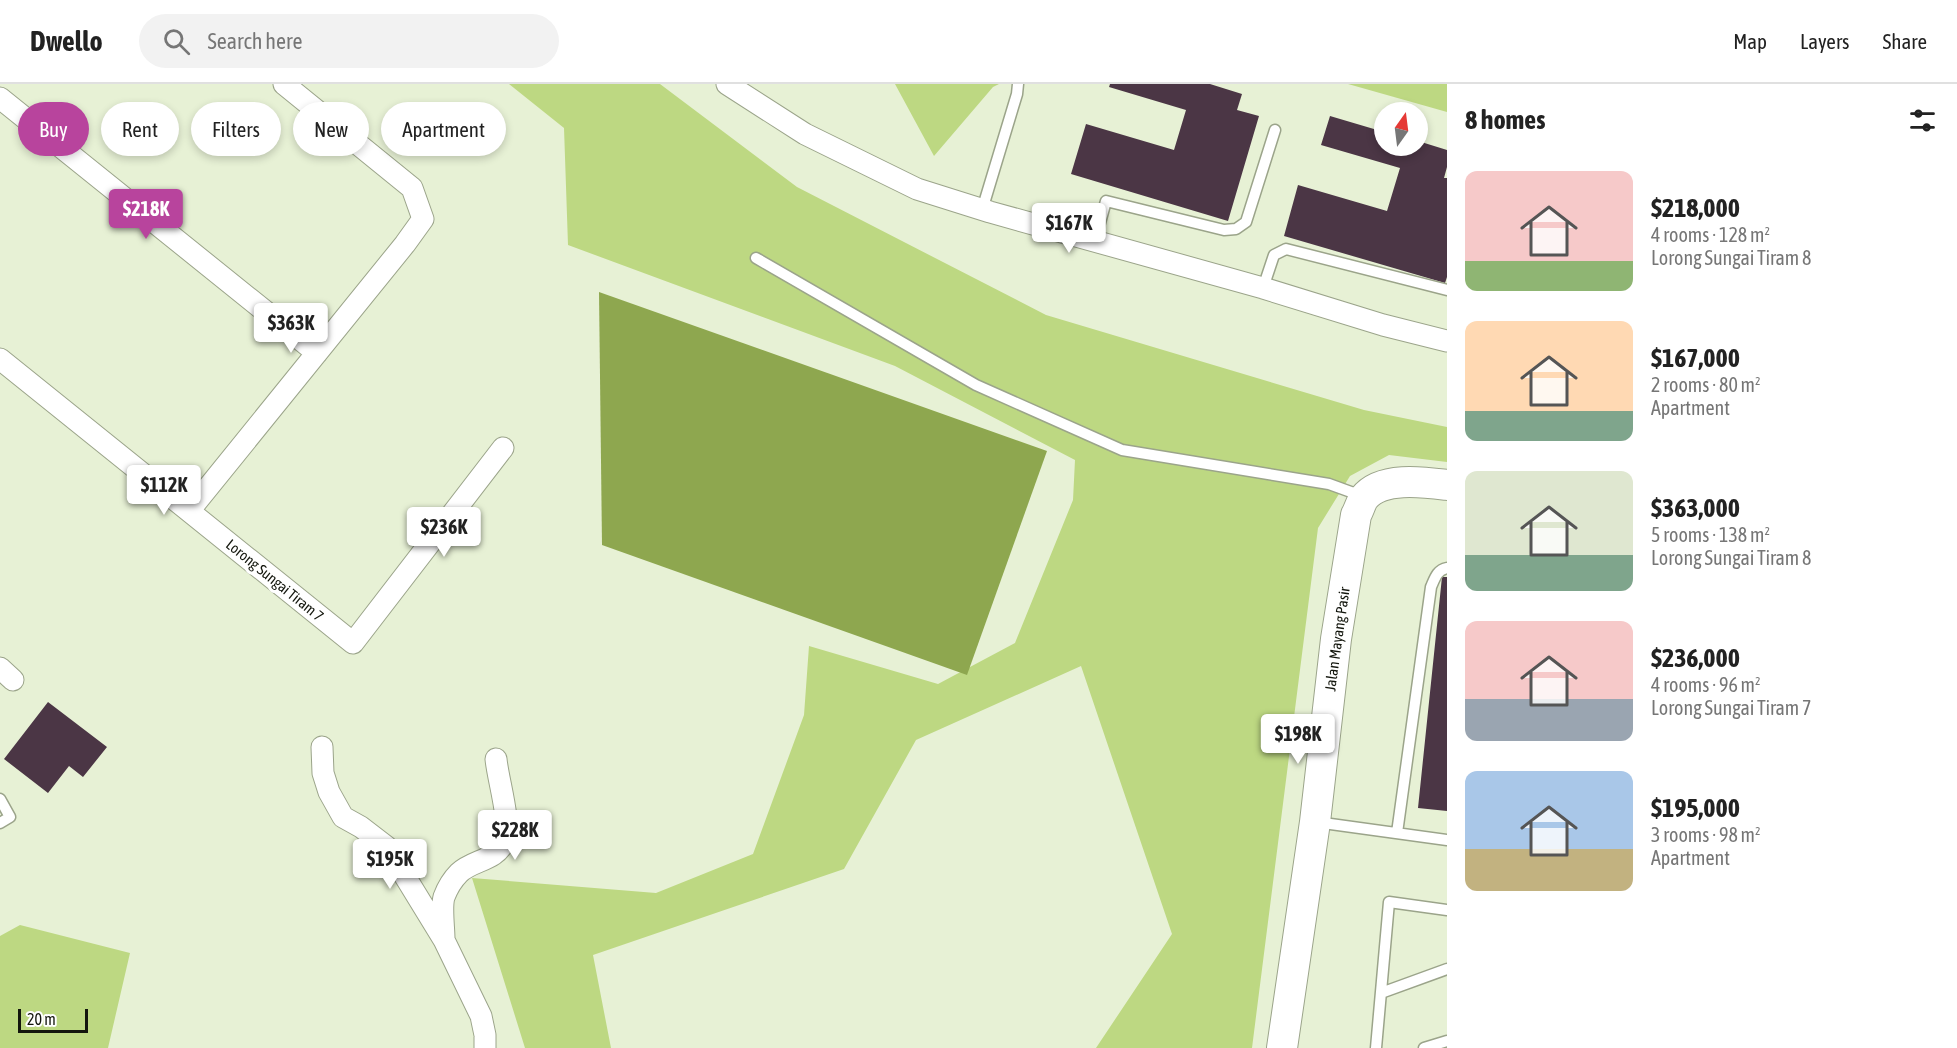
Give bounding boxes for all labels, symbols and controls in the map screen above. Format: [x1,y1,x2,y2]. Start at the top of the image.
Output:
search box [139,14,559,68]
text: Dwello [30,25,103,57]
icon: search [160,25,193,58]
text: Search here [208,28,302,54]
text: Map [1733,29,1767,53]
text: Layers [1800,29,1850,53]
text: Share [1883,29,1927,53]
chip: Buy [18,102,89,156]
chip: Rent [101,102,179,156]
chip: Filters [191,102,281,156]
chip: New [293,102,369,156]
chip: Apartment [381,102,506,156]
north arrow [1374,102,1428,156]
map controls [1374,102,1428,156]
icon: filters [1906,104,1939,137]
text: 8 homes [1465,105,1545,135]
pin: $218K [104,189,188,240]
text: $218,000 [1651,193,1740,223]
icon: home [1513,195,1585,267]
text: $218K [123,197,169,220]
pin: $167K [1027,203,1111,254]
text: $167K [1046,211,1092,234]
text: 4 rooms · 128 m² [1651,223,1770,246]
text: Lorong Sungai Tiram 8 [1651,246,1811,269]
pin: $363K [249,303,333,354]
text: $363K [268,311,314,334]
text: $167,000 [1651,343,1740,373]
icon: home [1513,345,1585,417]
text: 2 rooms · 80 m² [1651,373,1761,396]
text: Apartment [1651,396,1730,419]
pin: $112K [122,465,206,516]
text: $112K [141,473,187,496]
text: $363,000 [1651,493,1740,523]
icon: home [1513,495,1585,567]
pin: $236K [402,507,486,558]
text: $236K [421,515,467,538]
text: 5 rooms · 138 m² [1651,523,1770,546]
street label: Lorong Sungai Tiram 7 [223,536,327,624]
text: Lorong Sungai Tiram 8 [1651,546,1811,569]
street label: Jalan Mayang Pasir [1321,585,1353,692]
text: $236,000 [1651,643,1740,673]
icon: home [1513,645,1585,717]
text: 4 rooms · 96 m² [1651,673,1761,696]
text: Lorong Sungai Tiram 7 [1651,696,1811,719]
pin: $198K [1256,714,1340,765]
text: $198K [1275,722,1321,745]
text: $195,000 [1651,793,1740,823]
icon: home [1513,795,1585,867]
pin: $228K [473,810,557,861]
text: $228K [492,818,538,841]
text: 3 rooms · 98 m² [1651,823,1761,846]
pin: $195K [348,839,432,890]
text: Apartment [1651,846,1730,869]
text: $195K [367,847,413,870]
scale bar [18,1006,88,1034]
text: 20 m [27,1010,56,1028]

